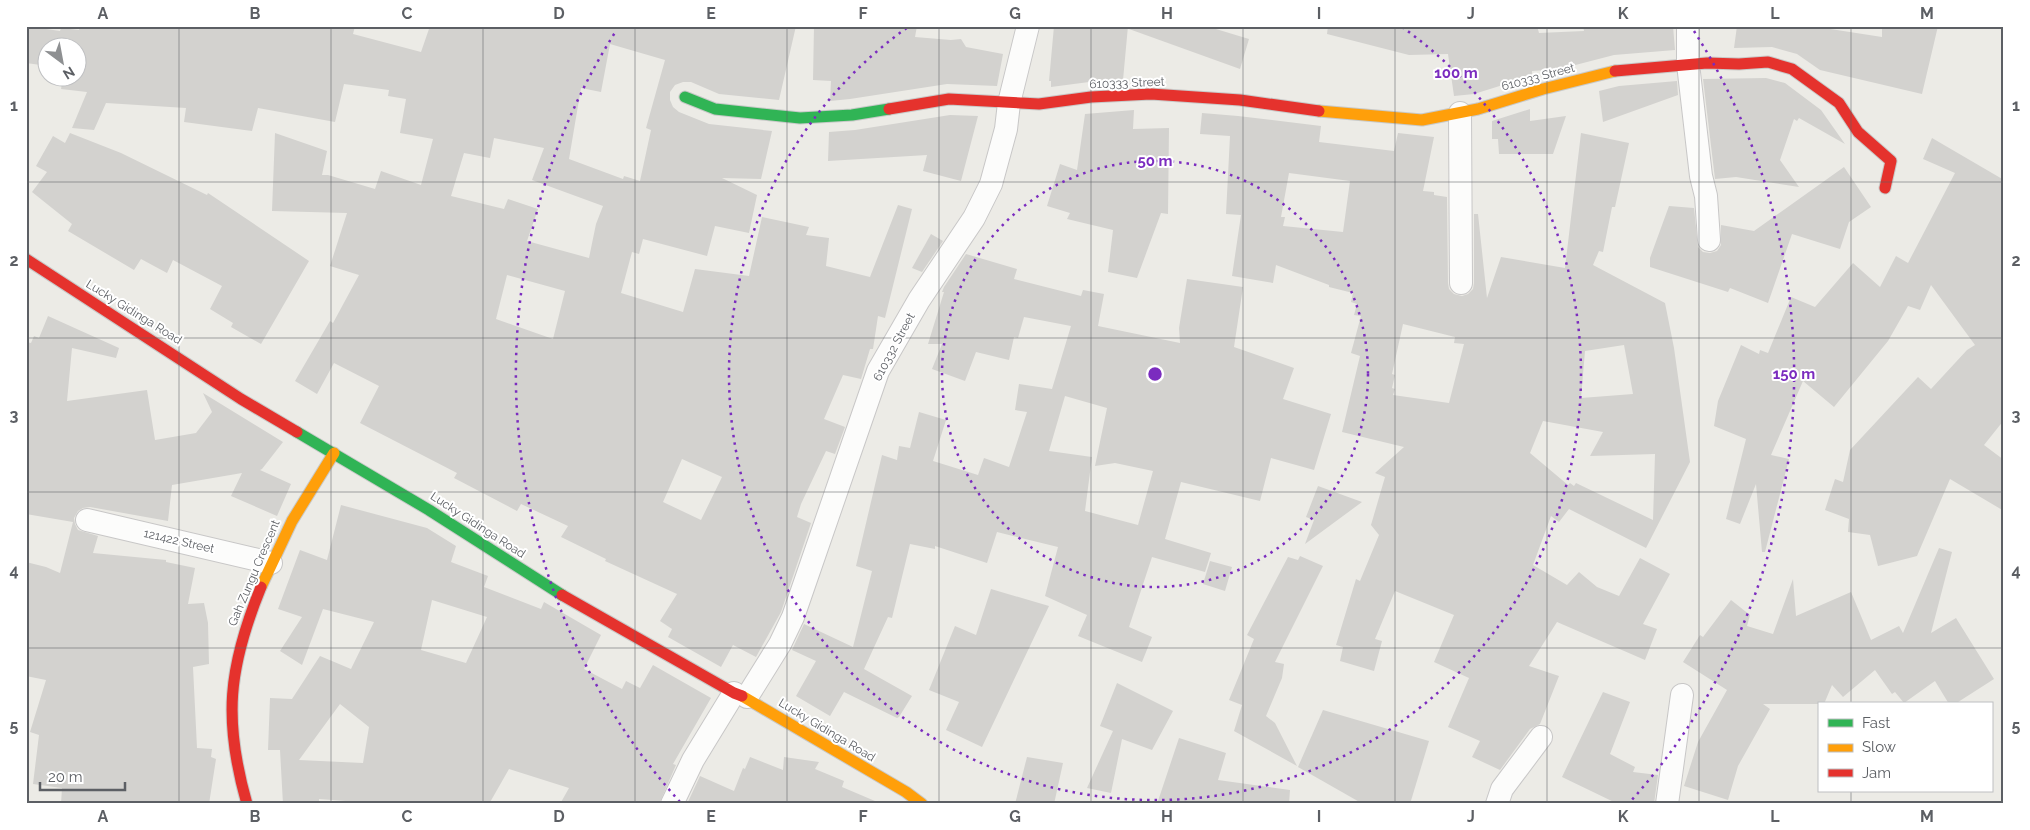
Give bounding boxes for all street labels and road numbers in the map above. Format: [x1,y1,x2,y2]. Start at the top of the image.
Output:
street label: 610333 Street [1500,60,1576,94]
street label: 610333 Street [1089,75,1165,91]
street label: Lucky Gidinga Road [83,277,185,347]
street label: 610332 Street [870,311,918,383]
street label: Lucky Gidinga Road [428,489,528,561]
street label: Gah Zungu Crescent [225,518,283,628]
street label: 121422 Street [142,526,216,556]
street label: Lucky Gidinga Road [776,696,878,764]

